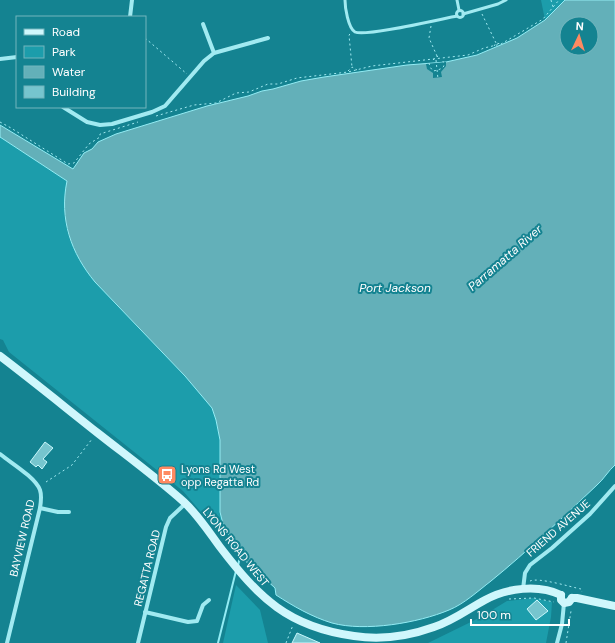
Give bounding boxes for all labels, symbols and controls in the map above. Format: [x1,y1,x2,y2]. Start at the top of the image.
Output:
legend [16,16,146,108]
north arrow [559,16,599,56]
text: N [575,19,584,33]
text: Road [52,24,80,40]
text: Park [52,44,76,60]
text: Water [52,64,86,80]
text: Building [52,84,96,100]
water label: Parramatta River [465,221,546,295]
water label: Port Jackson [359,280,431,296]
place label: Lyons Rd West opp Regatta Rd [181,462,259,489]
bus stop icon: Lyons Rd West opp Regatta Rd [156,464,178,486]
street label: FRIEND AVENUE [523,496,593,560]
street label: BAYVIEW ROAD [6,498,38,578]
street label: LYONS ROAD WEST [200,505,272,589]
street label: REGATTA ROAD [131,528,163,608]
scale bar [471,601,569,627]
text: 100 m [477,607,511,623]

